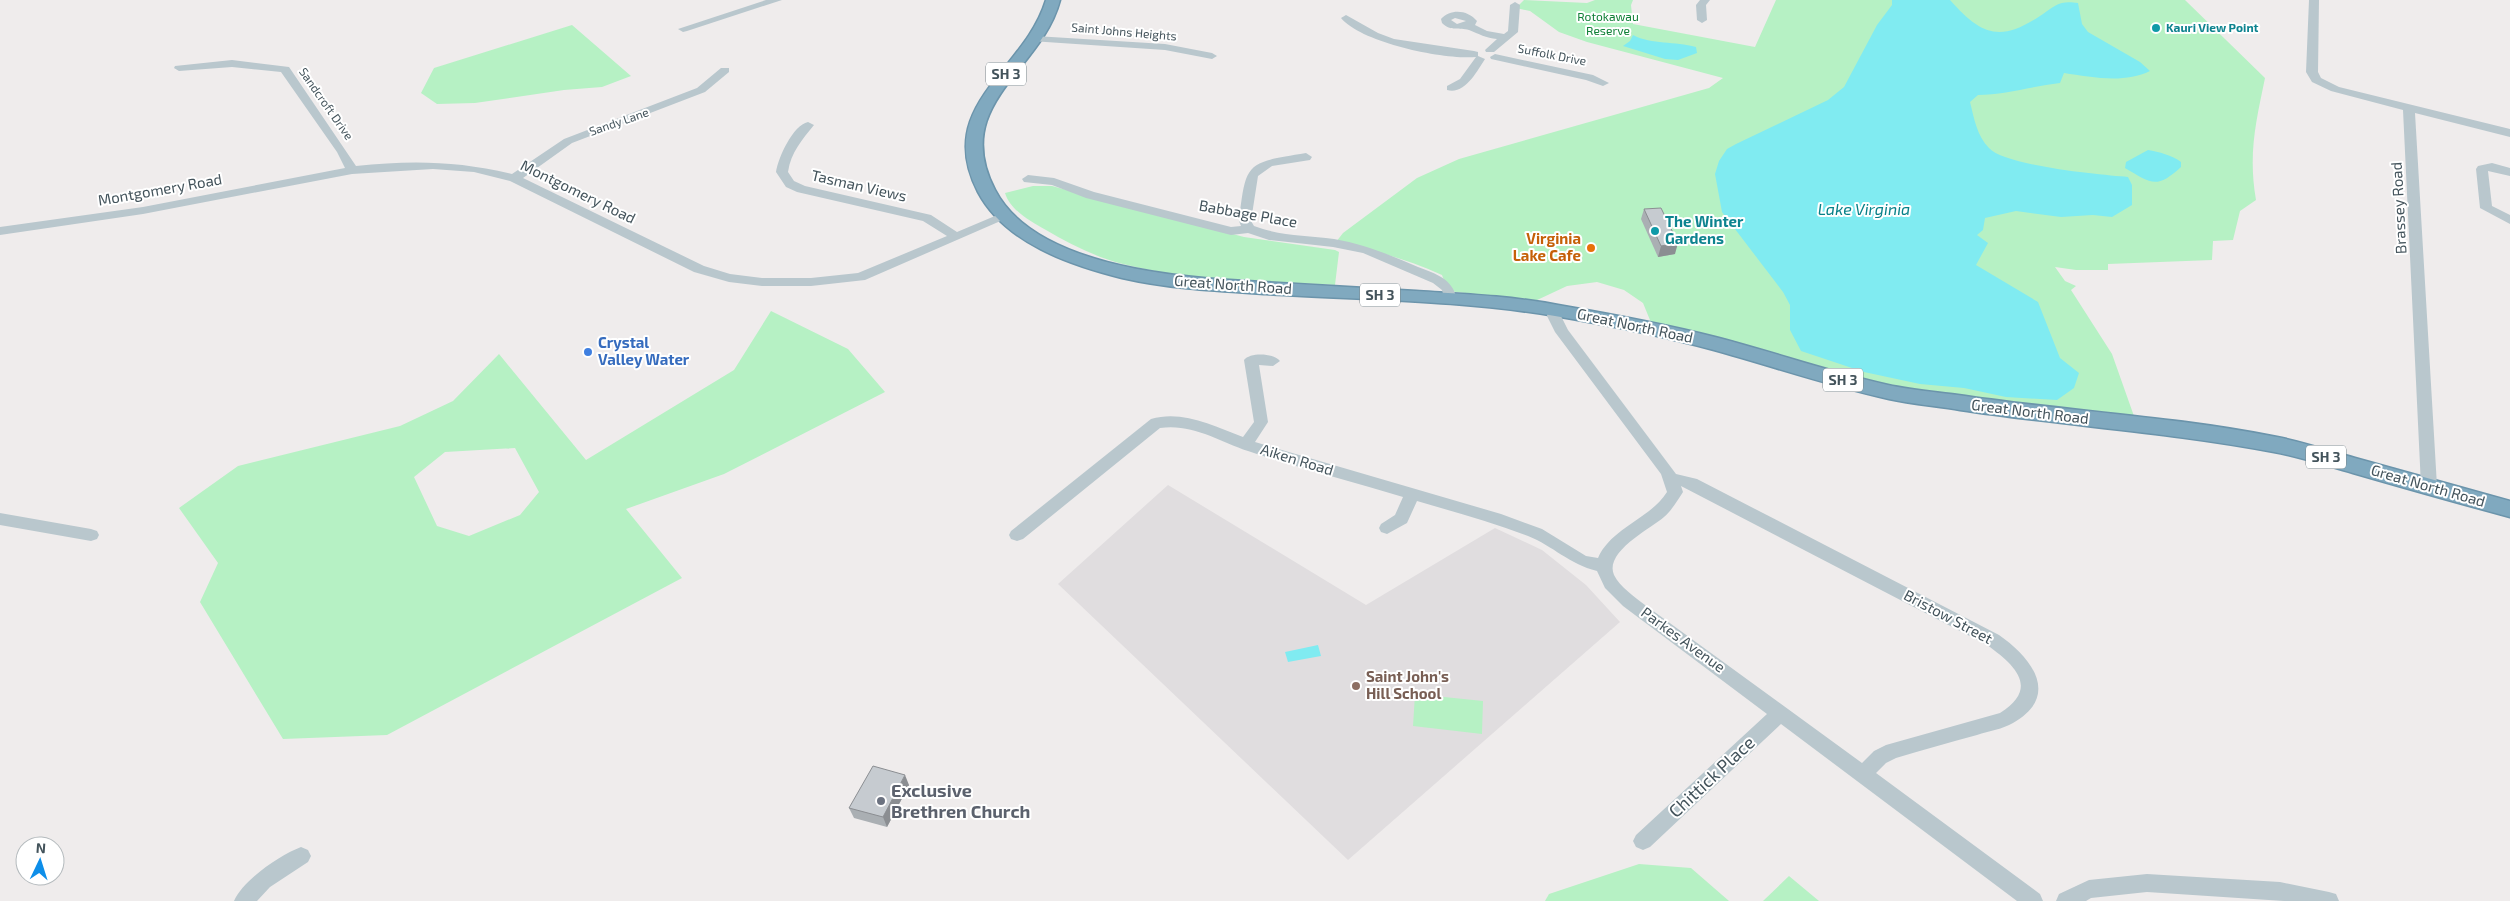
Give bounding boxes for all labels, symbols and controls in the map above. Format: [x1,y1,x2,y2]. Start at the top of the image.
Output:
park label: Rotokawau Reserve [1577,9,1639,37]
street label: Saint Johns Heights [1071,19,1177,43]
place label: Kauri View Point [2166,20,2259,34]
marker: Kauri View Point [2150,22,2162,34]
street label: Suffolk Drive [1517,41,1588,68]
road number: SH 3 [986,62,1026,86]
street label: Sandcroft Drive [297,65,357,142]
street label: Sandy Lane [587,104,650,138]
street label: Montgomery Road [518,155,639,227]
street label: Brassey Road [2387,161,2409,255]
street label: Tasman Views [810,165,909,205]
street label: Montgomery Road [96,169,223,209]
street label: Babbage Place [1198,196,1299,231]
water label: Lake Virginia [1818,199,1910,218]
place label: The Winter Gardens [1665,212,1744,247]
marker: The Winter Gardens [1649,225,1661,237]
place label: Virginia Lake Cafe [1513,229,1581,264]
marker: Virginia Lake Cafe [1585,242,1597,254]
street label: Great North Road [1174,271,1293,297]
road number: SH 3 [1360,284,1400,306]
street label: Great North Road [1576,304,1695,346]
place label: Crystal Valley Water [598,333,690,369]
marker: Crystal Valley Water [582,346,594,358]
road number: SH 3 [1823,368,1863,392]
street label: Great North Road [1970,395,2090,427]
street label: Aiken Road [1259,439,1336,479]
road number: SH 3 [2306,446,2346,468]
street label: Great North Road [2369,460,2487,510]
street label: Bristow Street [1901,585,1996,647]
street label: Parkes Avenue [1638,603,1729,676]
place label: Saint John's Hill School [1366,667,1449,702]
marker: Saint John's Hill School [1350,680,1362,692]
street label: Chittick Place [1664,731,1759,822]
place label: Exclusive Brethren Church [891,779,1030,822]
marker: Exclusive Brethren Church [875,795,887,807]
north arrow [15,836,65,886]
text: N [35,839,47,856]

